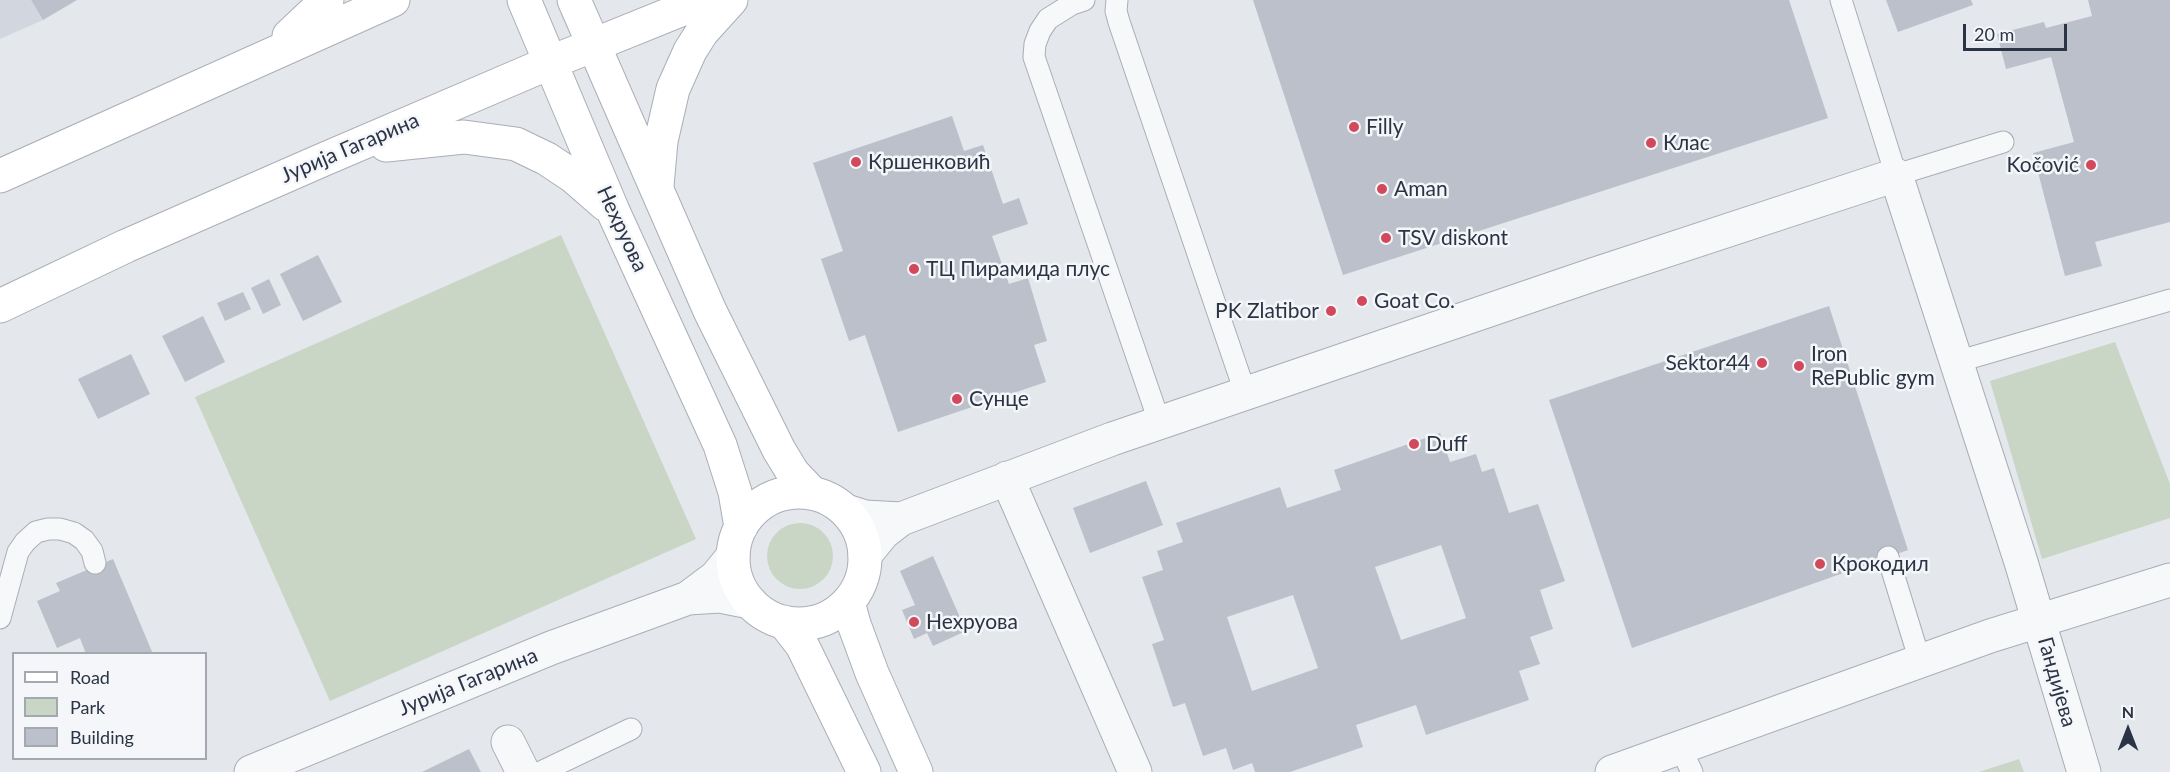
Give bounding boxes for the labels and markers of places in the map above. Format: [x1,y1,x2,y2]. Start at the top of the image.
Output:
place label: Filly [1366,114,1404,140]
marker: Filly [1347,120,1361,134]
place label: Клас [1663,130,1710,156]
marker: Клас [1644,136,1658,150]
place label: Кршенковић [868,149,990,175]
place label: Kočović [2007,152,2079,178]
marker: Кршенковић [849,155,863,169]
marker: Kočović [2084,158,2098,172]
place label: Aman [1394,176,1448,202]
marker: Aman [1375,182,1389,196]
place label: TSV diskont [1398,225,1508,251]
marker: TSV diskont [1379,231,1393,245]
place label: ТЦ Пирамида плус [926,256,1110,282]
marker: ТЦ Пирамида плус [907,262,921,276]
place label: Goat Co. [1374,288,1455,314]
marker: Goat Co. [1355,294,1369,308]
place label: PK Zlatibor [1215,298,1319,324]
marker: PK Zlatibor [1324,304,1338,318]
place label: Iron RePublic gym [1811,341,1935,391]
place label: Sektor44 [1666,350,1750,376]
marker: Sektor44 [1755,356,1769,370]
marker: Iron RePublic gym [1792,359,1806,373]
place label: Сунце [969,386,1029,412]
marker: Сунце [950,392,964,406]
place label: Duff [1426,431,1467,457]
marker: Duff [1407,437,1421,451]
place label: Крокодил [1832,551,1929,577]
marker: Крокодил [1813,557,1827,571]
place label: Нехруова [926,609,1018,635]
marker: Нехруова [907,615,921,629]

